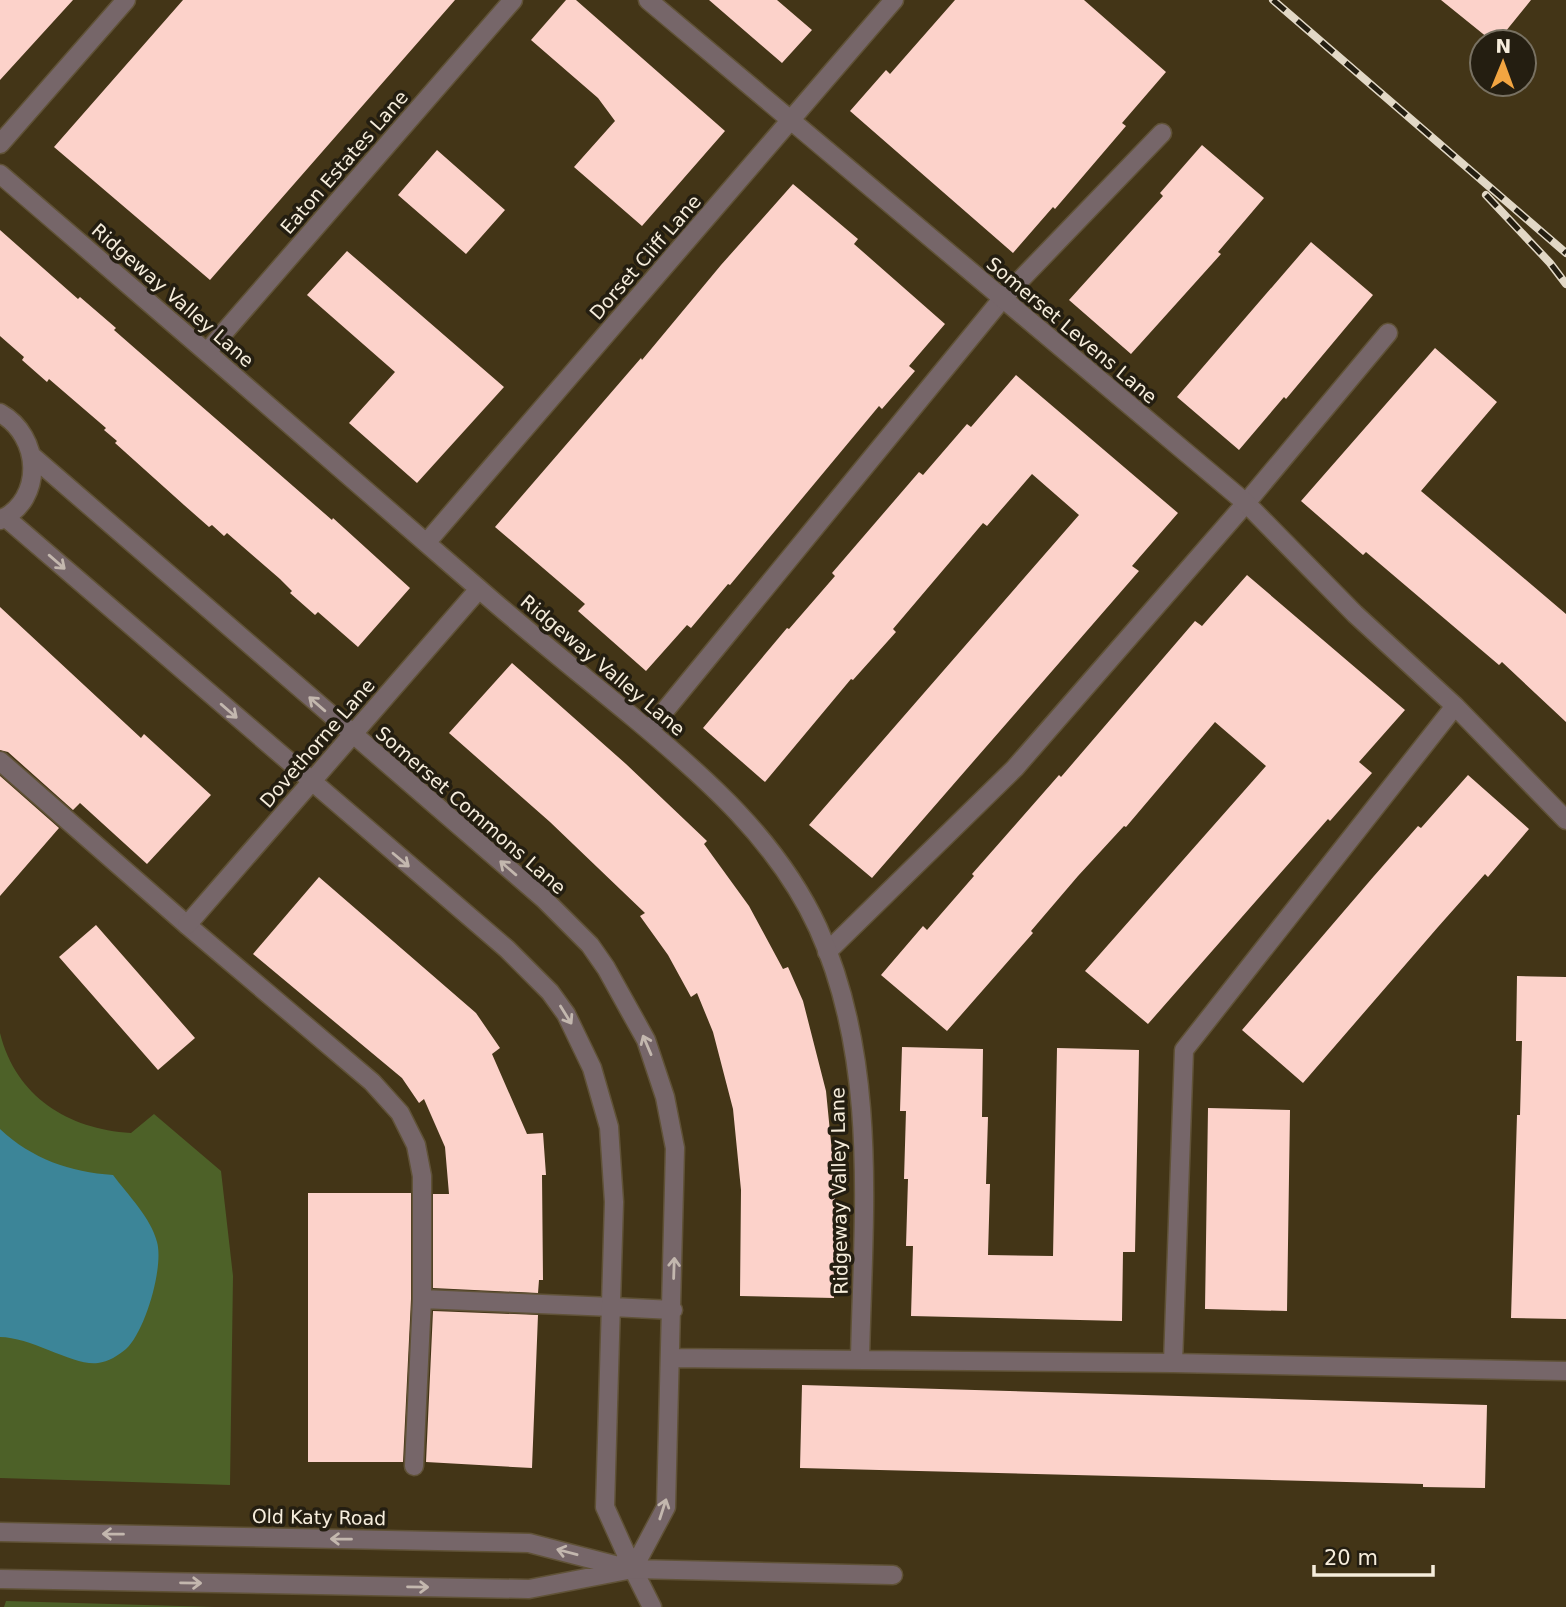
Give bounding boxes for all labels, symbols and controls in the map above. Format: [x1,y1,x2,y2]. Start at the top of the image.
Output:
north arrow [1468,28,1538,98]
text: N [1495,35,1511,57]
street label: Eaton Estates Lane [276,86,412,238]
street label: Dorset Cliff Lane [585,190,705,324]
street label: Ridgeway Valley Lane [88,219,258,371]
street label: Somerset Levens Lane [982,252,1162,408]
one-way arrow [48,554,66,570]
street label: Ridgeway Valley Lane [516,590,690,740]
street label: Dovethorne Lane [255,674,379,812]
one-way arrow [308,696,326,712]
one-way arrow [220,703,238,719]
street label: Somerset Commons Lane [372,722,570,898]
one-way arrow [392,852,410,868]
one-way arrow [499,860,517,876]
one-way arrow [559,1005,573,1025]
one-way arrow [640,1034,653,1056]
street label: Ridgeway Valley Lane [826,1087,852,1295]
one-way arrow [667,1257,680,1280]
one-way arrow [658,1498,670,1520]
street label: Old Katy Road [252,1505,386,1529]
one-way arrow [102,1528,125,1541]
one-way arrow [329,1532,352,1546]
scale bar [1314,1534,1433,1578]
one-way arrow [556,1545,579,1558]
text: 20 m [1324,1546,1378,1570]
one-way arrow [179,1576,202,1590]
one-way arrow [406,1581,429,1594]

